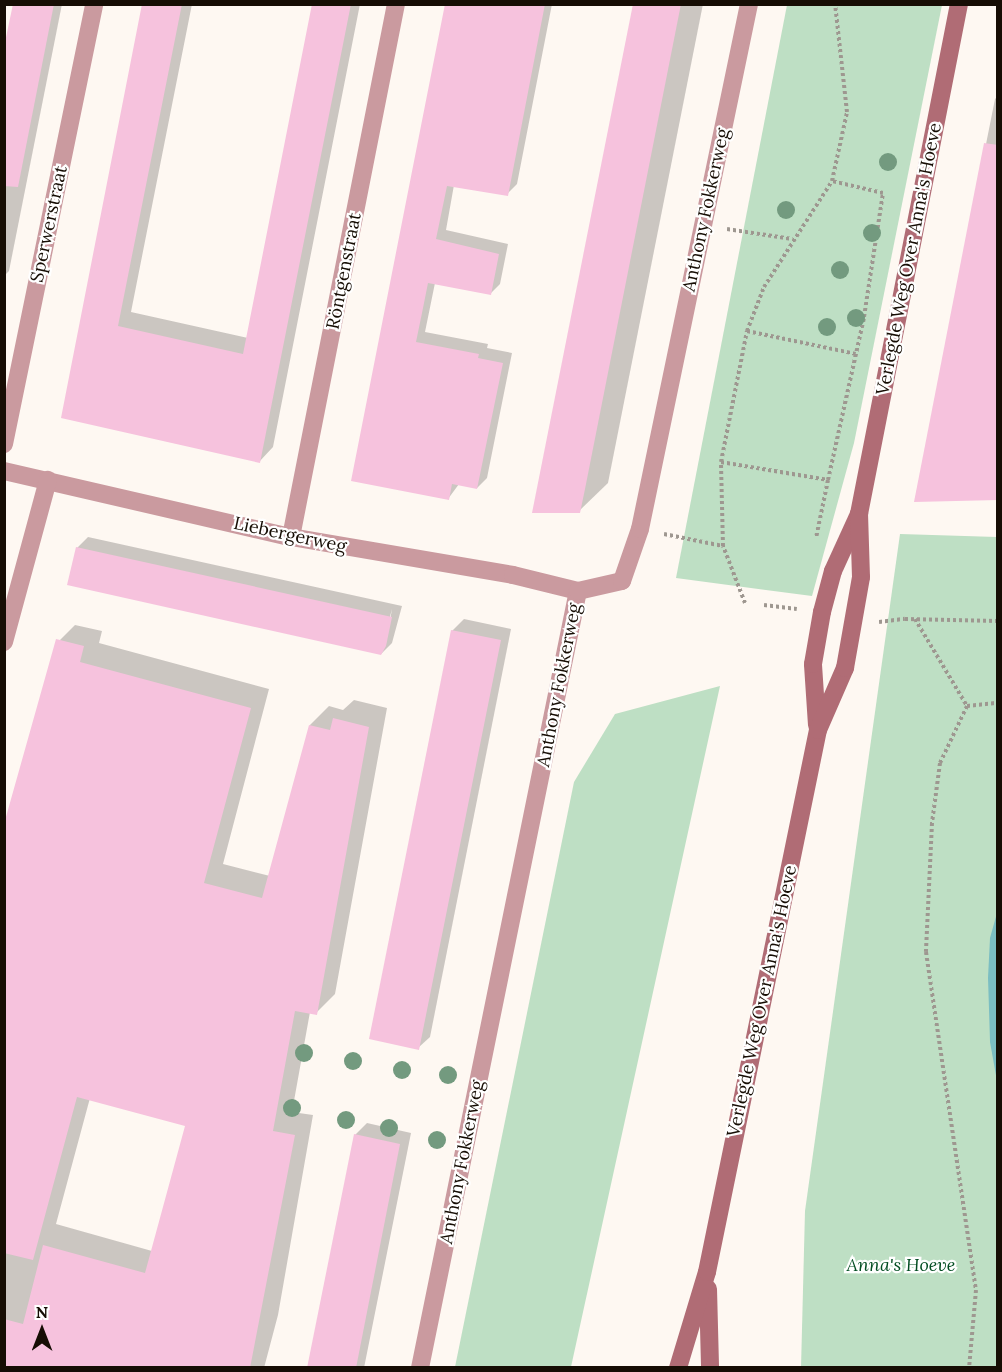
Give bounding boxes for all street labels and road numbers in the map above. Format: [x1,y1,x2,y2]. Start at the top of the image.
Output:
street label: Verlegde Weg Over Anna's Hoeve [872,121,946,397]
street label: Anthony Fokkerweg [678,126,734,294]
street label: Sperwerstraat [26,164,72,284]
street label: Röntgenstraat [322,211,366,331]
street label: Liebergerweg [232,513,348,557]
street label: Anthony Fokkerweg [533,601,585,769]
street label: Verlegde Weg Over Anna's Hoeve [723,863,801,1139]
street label: Anthony Fokkerweg [436,1078,488,1246]

